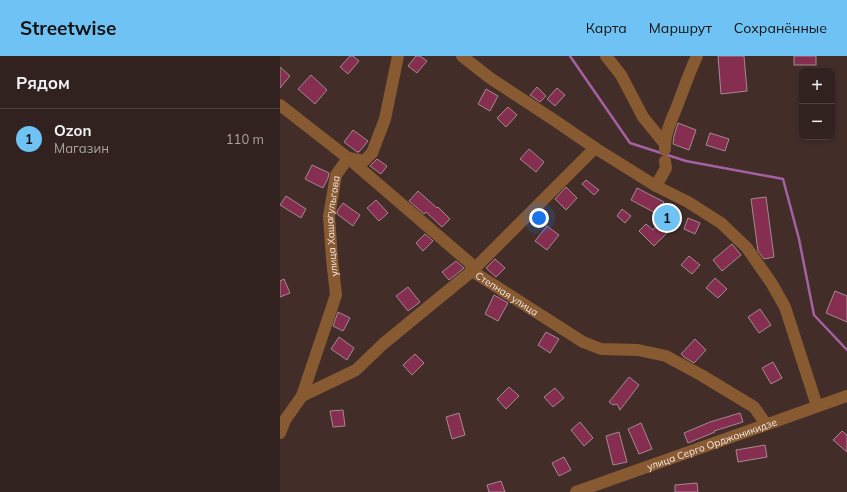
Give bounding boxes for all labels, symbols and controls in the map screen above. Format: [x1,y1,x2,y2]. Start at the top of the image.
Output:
text: Streetwise [20,16,116,40]
text: Карта [586,19,627,37]
text: Маршрут [649,19,712,37]
text: Сохранённые [734,19,827,37]
map controls [799,68,835,140]
button: + [799,68,835,104]
text: Рядом [16,72,70,93]
button: − [799,104,835,140]
text: Ozon [54,121,91,140]
text: 1 [25,131,33,147]
text: 110 m [226,131,264,147]
text: Магазин [54,140,109,156]
street label: улица Хашагульгова [323,175,343,277]
pin: 1 [654,203,680,233]
your location [529,208,549,228]
street label: Степная улица [473,269,541,319]
street label: улица Серго Орджоникидзе [645,415,779,473]

